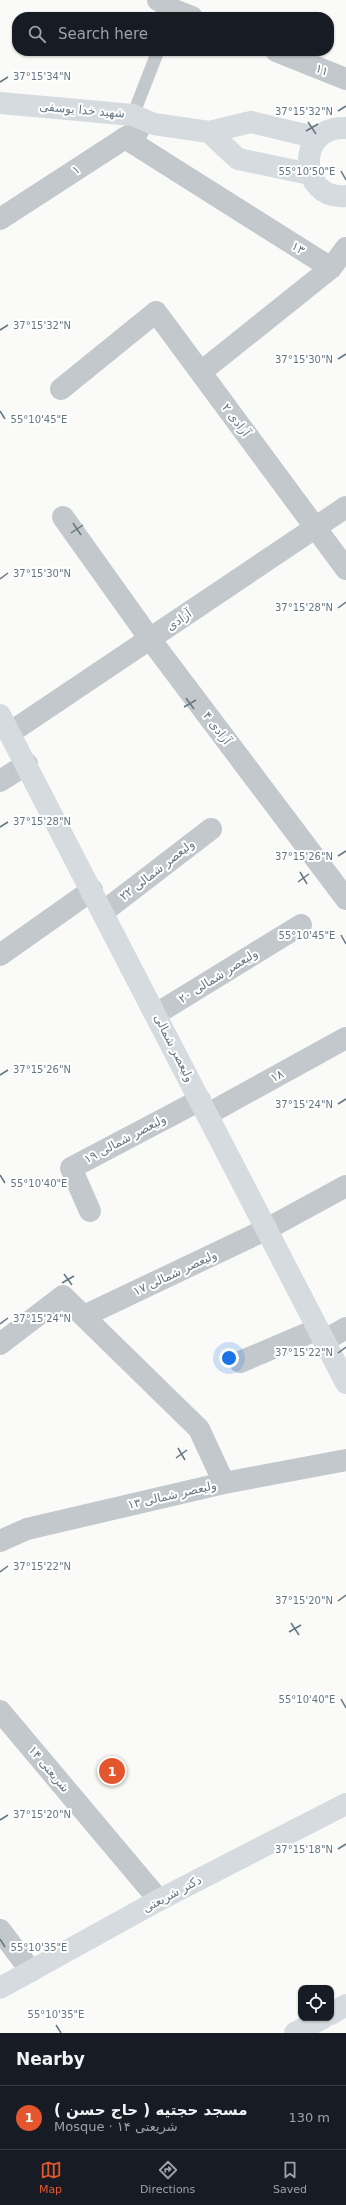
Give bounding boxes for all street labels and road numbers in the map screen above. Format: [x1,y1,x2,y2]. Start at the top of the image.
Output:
street label: ۱۱ [313,61,331,79]
street label: شهید خدا یوسفی [39,99,125,122]
street label: ۱ [69,162,83,178]
street label: ۱۳ [289,239,308,258]
street label: آزادی ۲ [218,400,254,440]
street label: آزادی [163,605,195,634]
street label: آزادی ۴ [199,708,235,748]
street label: ولیعصر شمالی ۲۲ [117,837,198,904]
street label: ولیعصر شمالی ۲۰ [176,946,261,1007]
street label: ولیعصر شمالی [150,1012,197,1085]
street label: ۱۸ [268,1066,287,1085]
street label: ولیعصر شمالی ۱۹ [82,1112,169,1167]
street label: ولیعصر شمالی ۱۷ [131,1247,219,1299]
street label: ولیعصر شمالی ۱۳ [126,1478,218,1513]
street label: شریعتی ۱۴ [25,1743,72,1796]
street label: دکتر شریعتی [140,1873,204,1916]

